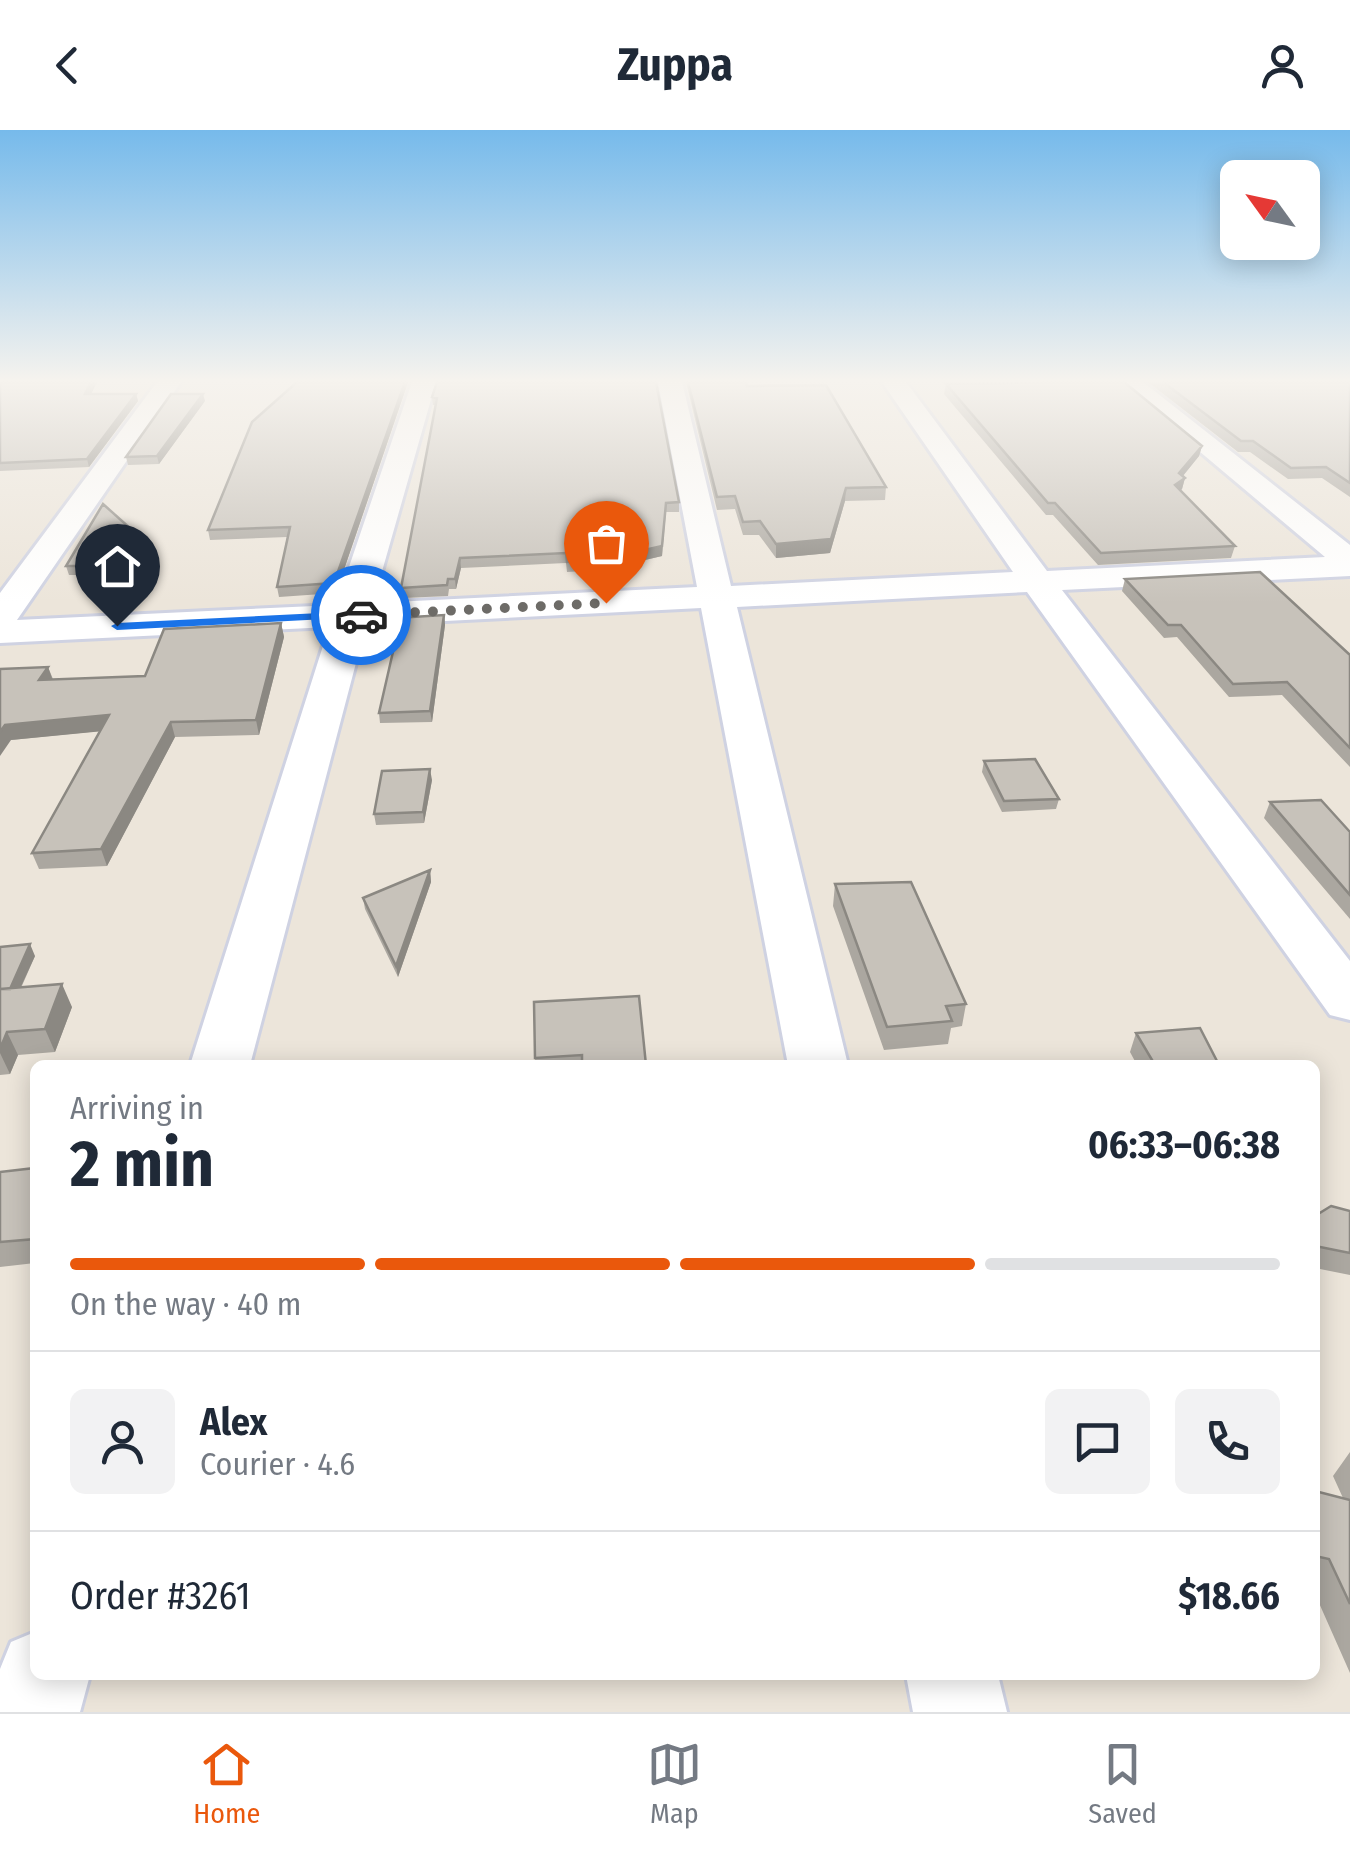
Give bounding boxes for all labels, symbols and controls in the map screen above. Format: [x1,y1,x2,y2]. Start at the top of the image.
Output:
icon: back [40,38,95,93]
text: Zuppa [617,38,733,92]
icon: person [1255,38,1310,93]
north arrow [1220,160,1320,260]
map controls [1220,160,1320,260]
pin [564,501,649,604]
icon: bag [579,516,634,571]
pin [75,524,160,627]
icon: home [90,539,145,594]
courier [311,565,411,665]
icon: car [334,588,389,643]
text: Arriving in [70,1089,204,1127]
text: 06:33–06:38 [1088,1122,1280,1168]
text: 2 min [70,1125,214,1203]
text: On the way · 40 m [70,1285,301,1323]
button: person [70,1389,175,1494]
button: chat [1045,1389,1150,1494]
button: phone [1175,1389,1280,1494]
text: Alex [200,1399,267,1445]
text: Courier · 4.6 [200,1445,355,1483]
text: Order #3261 [70,1573,251,1619]
text: $18.66 [1178,1573,1280,1619]
tab: Home [193,1737,260,1830]
tab: Map [647,1737,702,1830]
tab: Saved [1088,1737,1157,1830]

